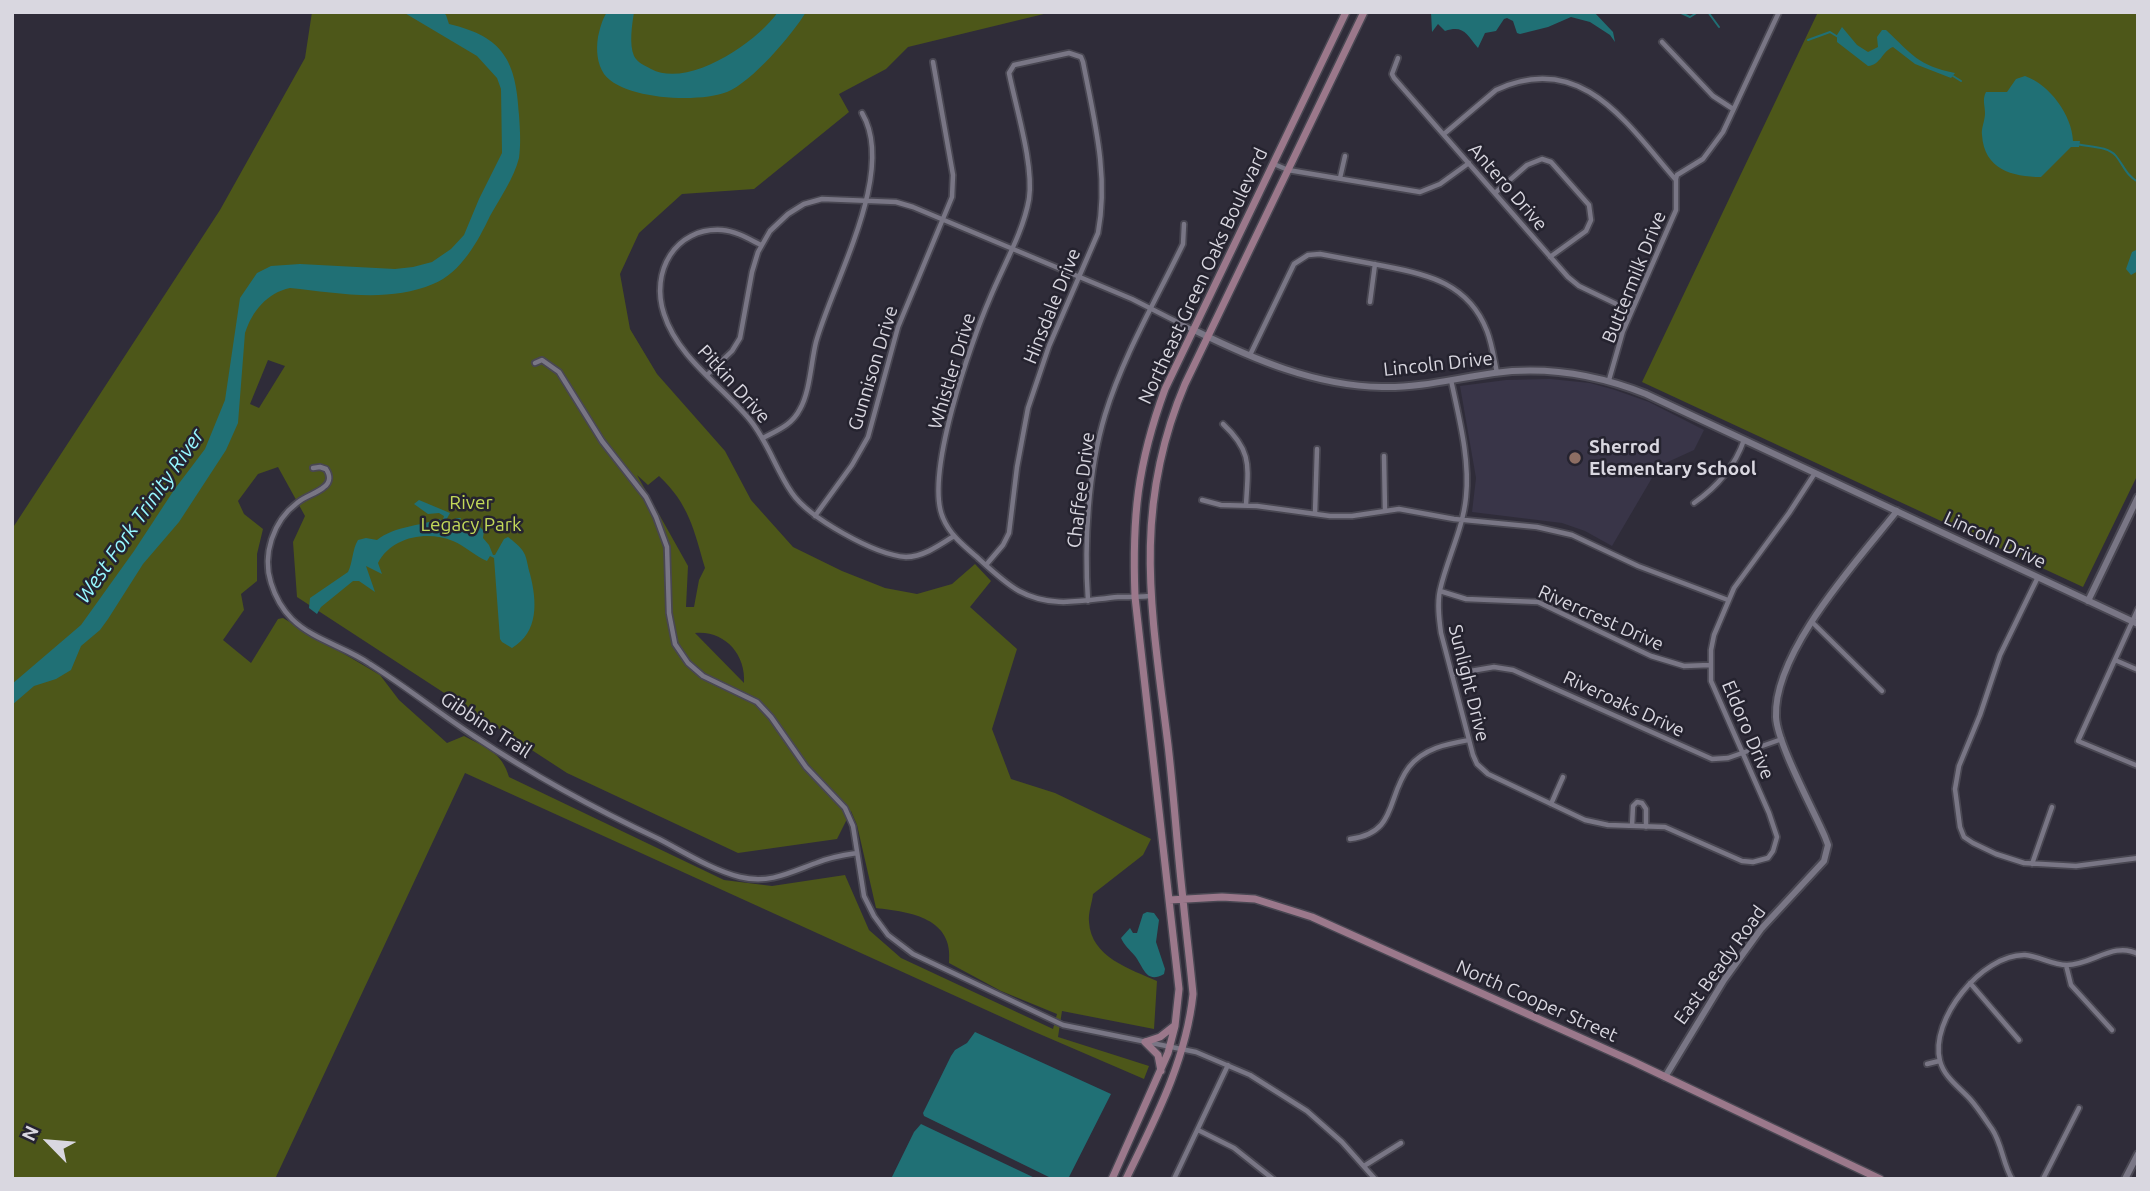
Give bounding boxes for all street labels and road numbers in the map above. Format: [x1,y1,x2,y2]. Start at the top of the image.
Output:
street label: Antero Drive [1464,139,1552,235]
street label: Northeast Green Oaks Boulevard [1134,144,1272,408]
street label: Buttermilk Drive [1597,208,1671,346]
street label: Hinsdale Drive [1018,245,1086,367]
street label: Gunnison Drive [843,303,903,433]
street label: Whistler Drive [923,310,981,432]
street label: Pitkin Drive [693,340,775,428]
street label: Lincoln Drive [1382,347,1494,381]
street label: Chaffee Drive [1063,431,1099,549]
street label: Lincoln Drive [1940,506,2050,574]
street label: Rivercrest Drive [1535,580,1667,656]
street label: Sunlight Drive [1443,622,1495,744]
street label: Riveroaks Drive [1560,666,1688,742]
street label: Eldoro Drive [1717,677,1779,783]
street label: Gibbins Trail [436,687,536,763]
street label: East Beady Road [1669,901,1771,1029]
street label: North Cooper Street [1453,955,1621,1047]

